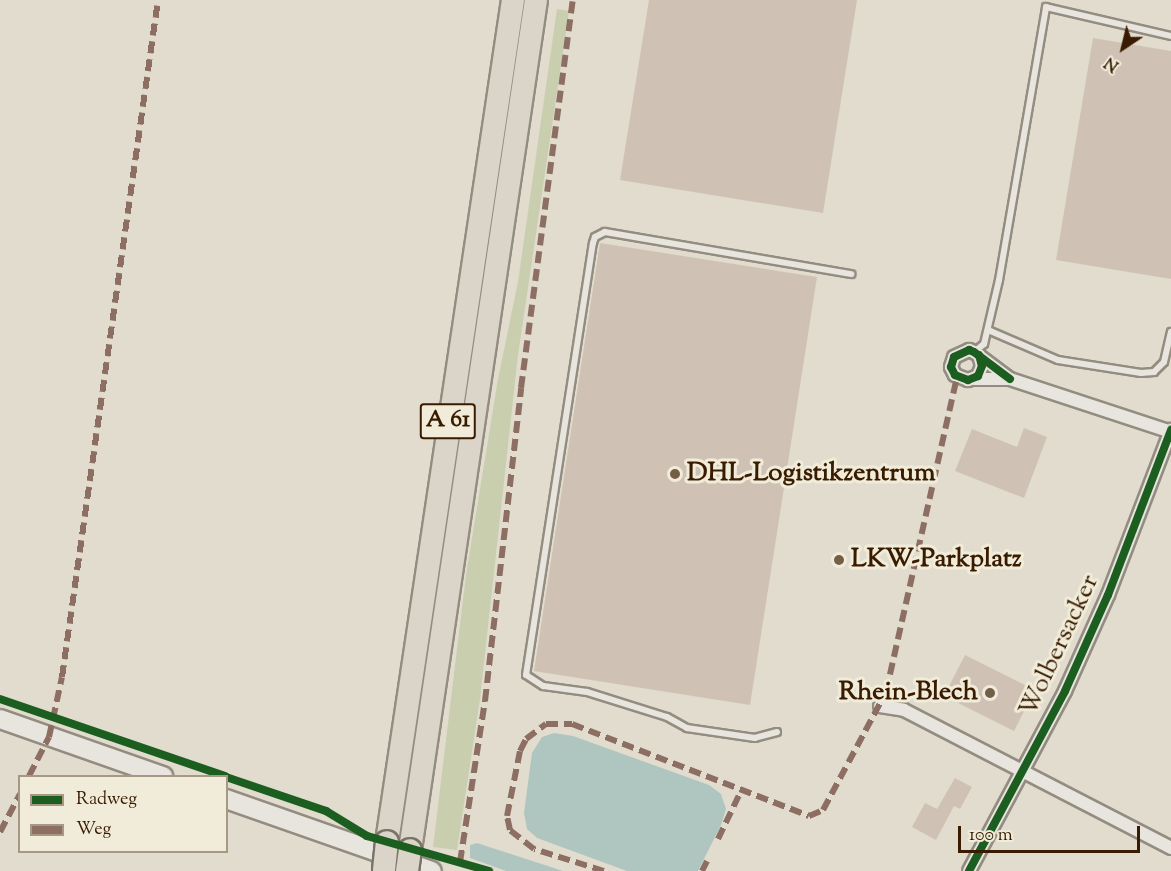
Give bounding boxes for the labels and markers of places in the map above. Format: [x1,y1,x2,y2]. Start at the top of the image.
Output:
place label: DHL-Logistikzentrum [687,458,935,490]
marker: DHL-Logistikzentrum [668,467,682,481]
place label: LKW-Parkplatz [851,544,1022,576]
marker: LKW-Parkplatz [832,553,846,567]
place label: Rhein-Blech [839,677,978,709]
marker: Rhein-Blech [983,686,997,700]

